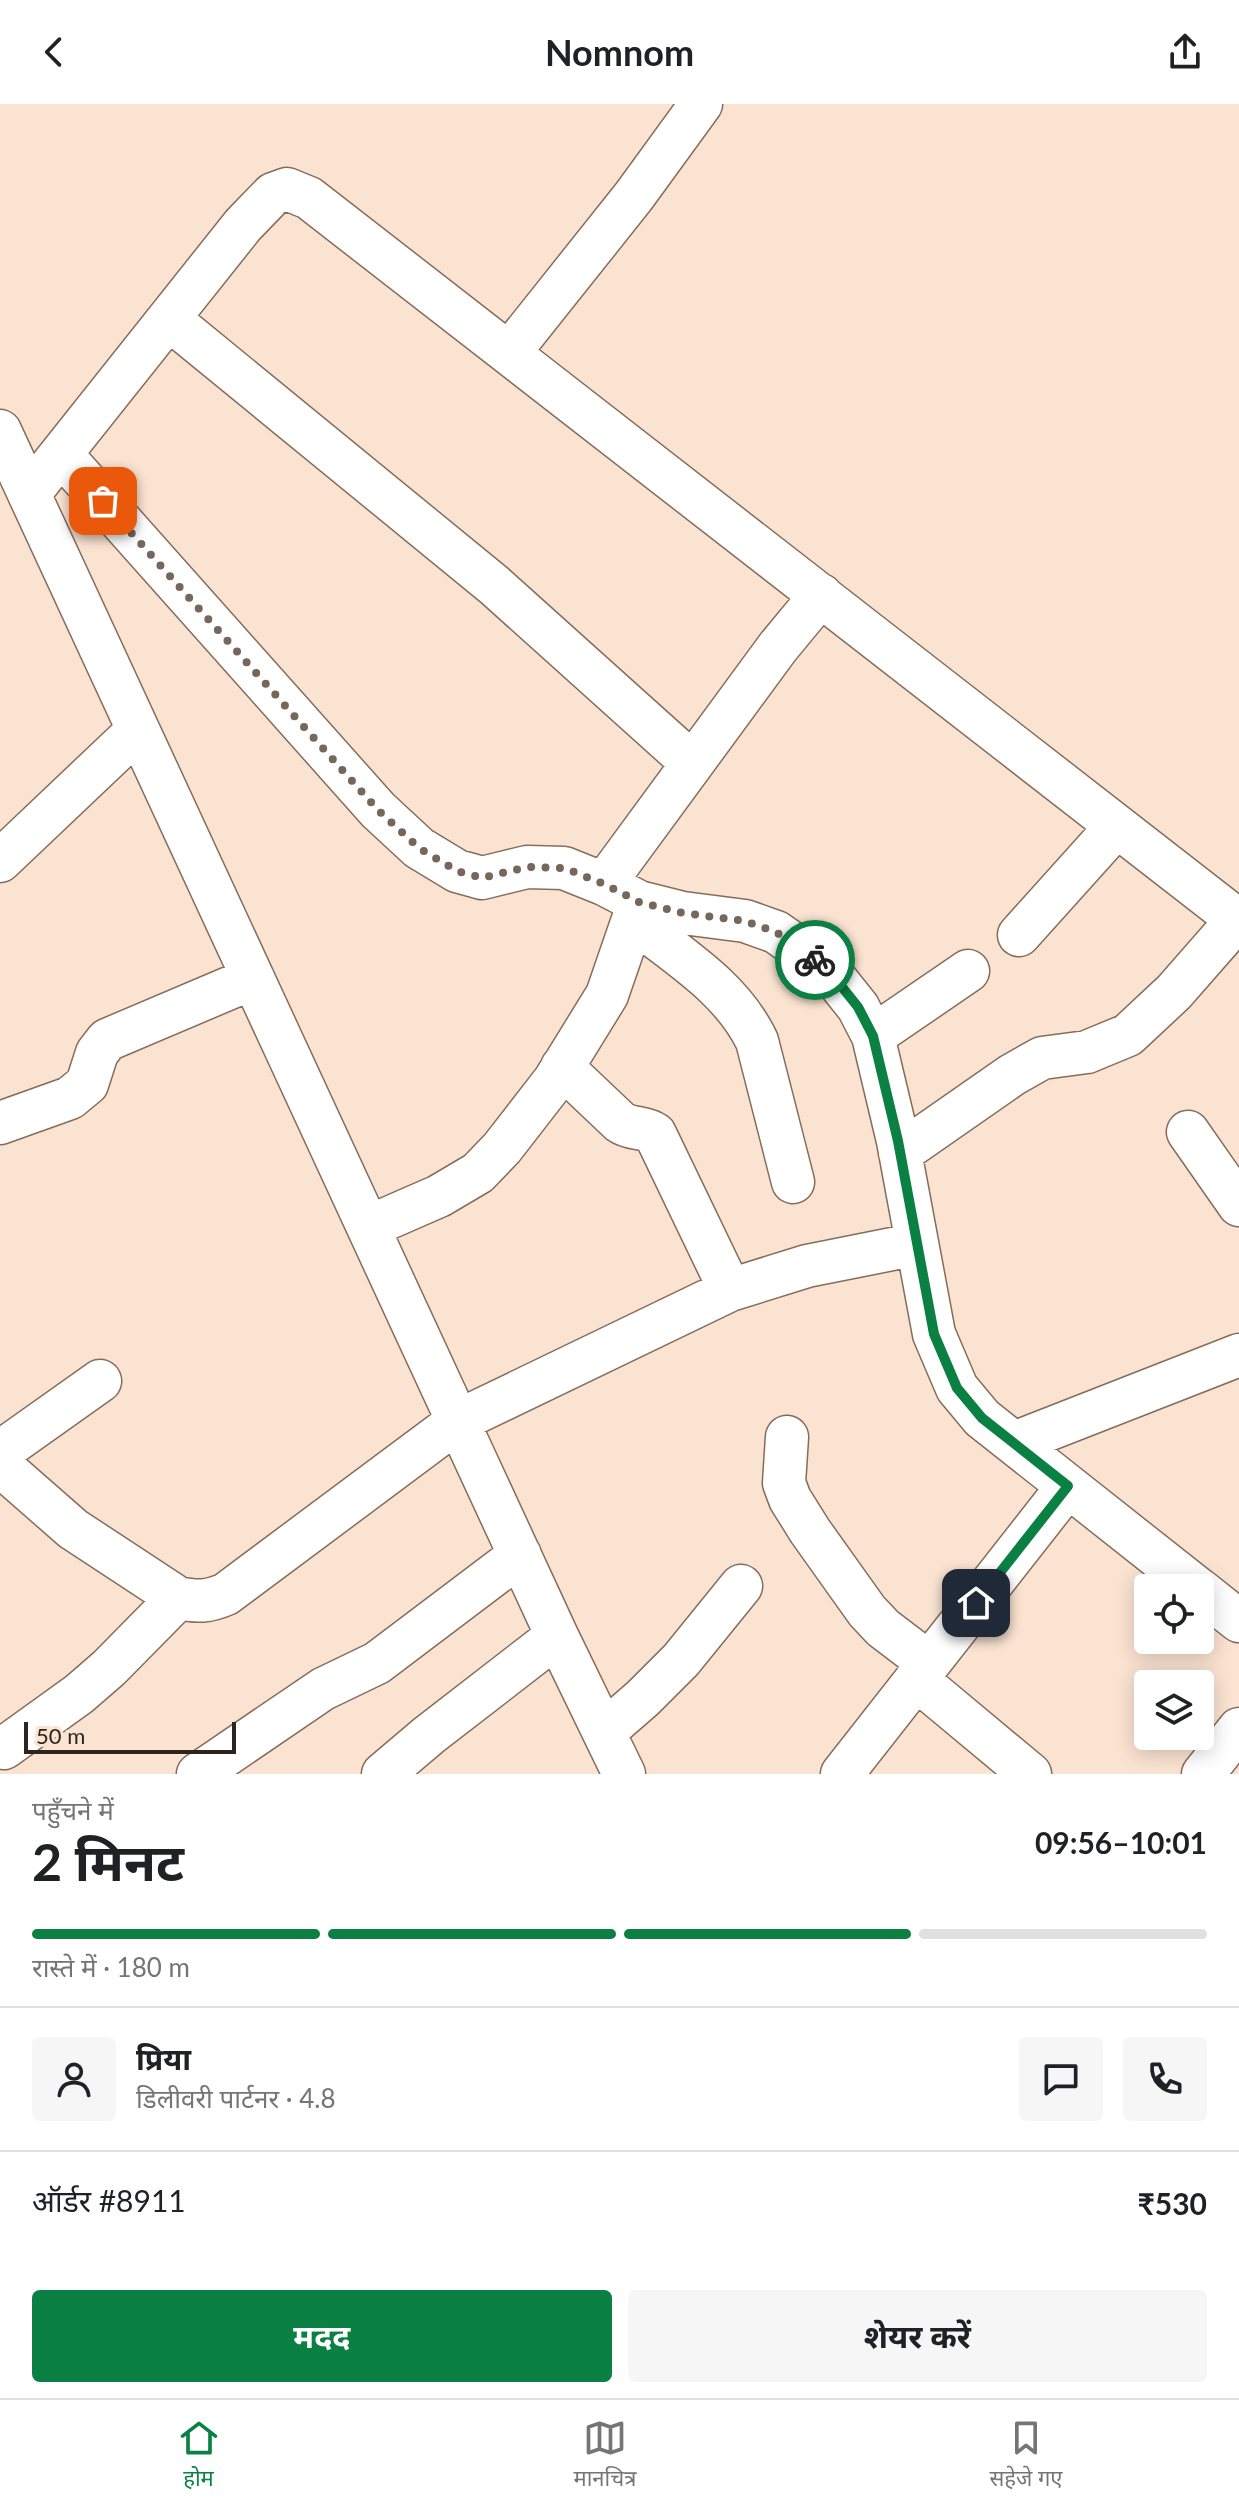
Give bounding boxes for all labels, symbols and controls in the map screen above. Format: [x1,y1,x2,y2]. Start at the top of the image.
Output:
icon: back [32,30,76,74]
text: Nomnom [545,30,694,74]
icon: share [1163,30,1207,74]
pin [69,467,137,535]
icon: bag [81,479,125,523]
courier [775,920,855,1000]
icon: bike [793,938,837,982]
pin [942,1569,1010,1637]
map controls [1134,1574,1214,1750]
button: locate [1134,1574,1214,1654]
icon: home [954,1581,998,1625]
button: layers [1134,1670,1214,1750]
scale bar [24,1718,236,1754]
text: 50 m [36,1722,85,1749]
text: पहुँचने में [32,1794,114,1826]
text: 09:56–10:01 [1035,1824,1207,1860]
text: 2 मिनट [32,1830,184,1892]
text: रास्ते में · 180 m [32,1951,190,1983]
button: person [32,2037,116,2121]
button: chat [1019,2037,1103,2121]
button: phone [1123,2037,1207,2121]
text: प्रिया [136,2040,191,2076]
text: डिलीवरी पार्टनर · 4.8 [136,2082,336,2114]
text: ऑर्डर #8911 [32,2182,186,2218]
text: ₹530 [1137,2185,1207,2221]
button: मदद [32,2290,612,2382]
button: शेयर करें [628,2290,1207,2382]
tab: होम [177,2416,221,2495]
tab: मानचित्र [574,2416,636,2495]
tab: सहेजे गए [989,2416,1062,2495]

